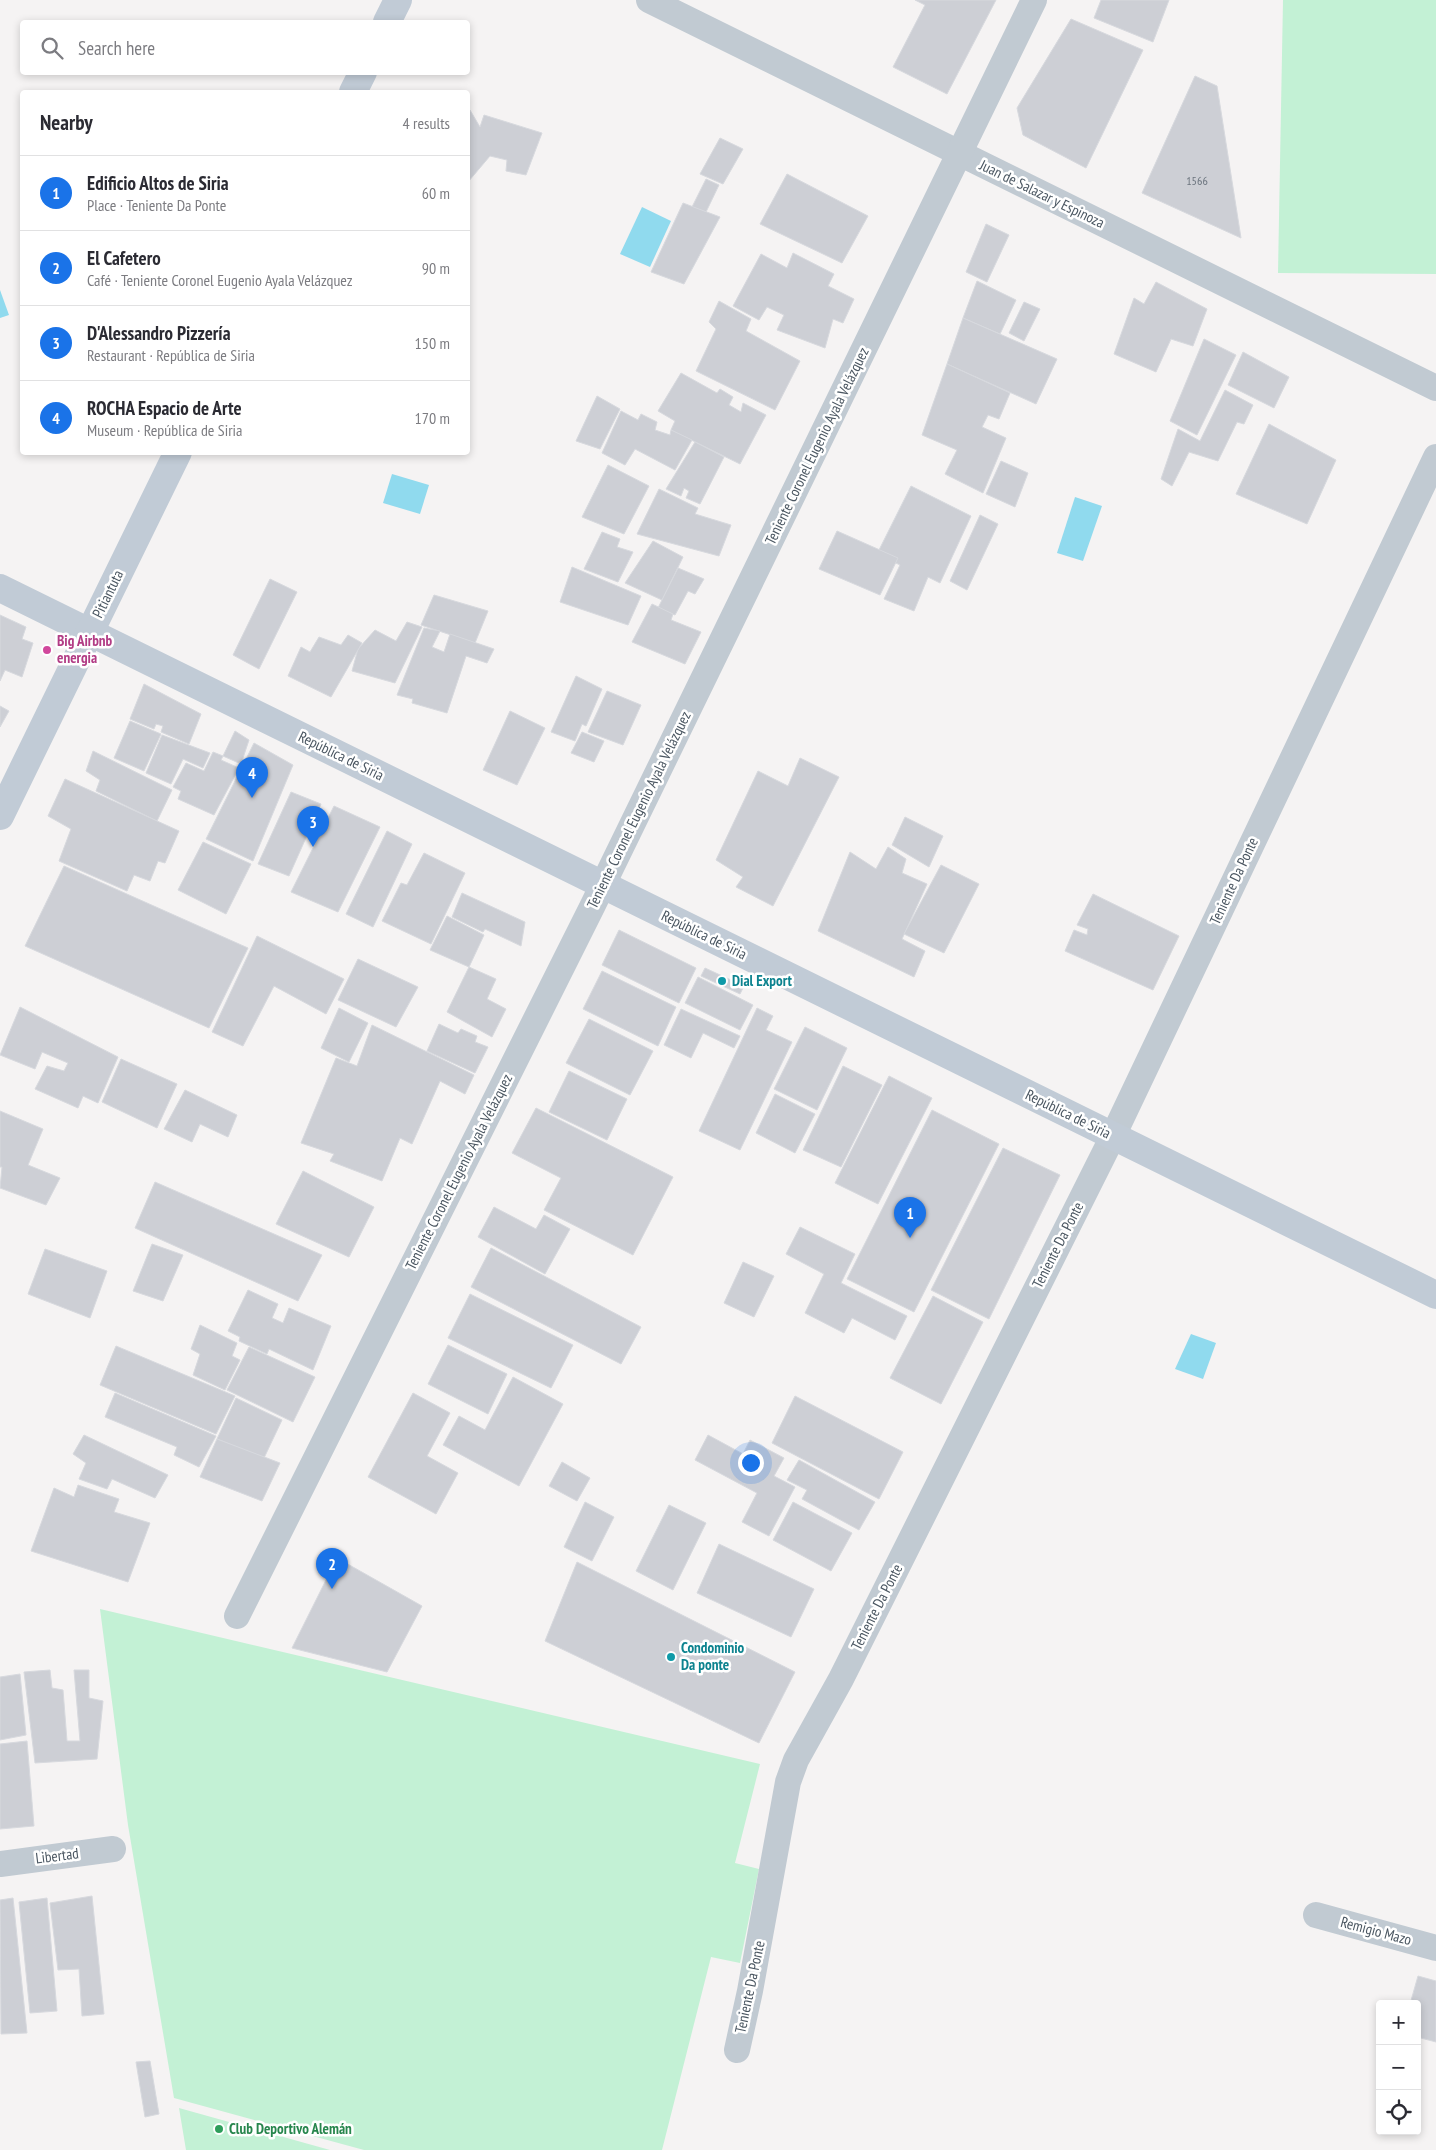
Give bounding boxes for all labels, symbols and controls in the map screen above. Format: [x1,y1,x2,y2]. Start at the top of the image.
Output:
search box [20,20,470,75]
icon: search [38,34,66,62]
text: Search here [78,36,155,60]
text: Nearby [40,109,93,136]
text: 4 results [403,113,450,133]
street label: Juan de Salazar y Espinoza [976,155,1108,232]
text: Edificio Altos de Siria [87,171,229,195]
house number: 1566 [1186,173,1208,188]
text: 1 [52,183,60,203]
text: 60 m [422,183,450,203]
text: Place · Teniente Da Ponte [87,195,226,215]
text: El Cafetero [87,246,161,270]
text: 2 [52,258,60,278]
text: 90 m [422,258,450,278]
text: Café · Teniente Coronel Eugenio Ayala Velázquez [87,270,353,290]
text: D'Alessandro Pizzería [87,321,231,345]
text: 3 [52,333,60,353]
text: 150 m [415,333,450,353]
street label: Teniente Coronel Eugenio Ayala Velázquez [760,344,873,548]
text: Restaurant · República de Siria [87,345,255,365]
text: ROCHA Espacio de Arte [87,396,242,420]
text: 4 [52,408,60,428]
text: 170 m [415,408,450,428]
text: Museum · República de Siria [87,420,242,440]
street label: Pitiantuta [88,567,127,621]
place label: Big Airbnb energia [57,631,113,667]
marker: Big Airbnb energia [41,644,53,656]
street label: Teniente Coronel Eugenio Ayala Velázquez [582,708,695,912]
street label: República de Siria [295,727,387,784]
pin: 4 [236,757,268,798]
pin: 3 [297,806,329,847]
street label: Teniente Da Ponte [1205,834,1262,927]
street label: República de Siria [658,906,750,963]
place label: Dial Export [732,971,793,990]
marker: Dial Export [716,975,728,987]
street label: Teniente Coronel Eugenio Ayala Velázquez [401,1071,516,1273]
street label: República de Siria [1022,1085,1114,1142]
pin: 1 [894,1197,926,1238]
street label: Teniente Da Ponte [1028,1199,1087,1291]
your location [738,1450,764,1476]
pin: 2 [316,1548,348,1589]
street label: Teniente Da Ponte [847,1561,906,1653]
place label: Condominio Da ponte [681,1638,745,1674]
marker: Condominio Da ponte [665,1651,677,1663]
street label: Libertad [34,1843,80,1868]
street label: Remigio Mazo [1339,1912,1414,1949]
street label: Teniente Da Ponte [730,1939,769,2035]
map controls [1376,2000,1421,2135]
button: + [1376,2000,1421,2045]
button: − [1376,2045,1421,2090]
button: locate [1376,2090,1421,2135]
place label: Club Deportivo Alemán [229,2119,352,2138]
marker: Club Deportivo Alemán [213,2123,225,2135]

